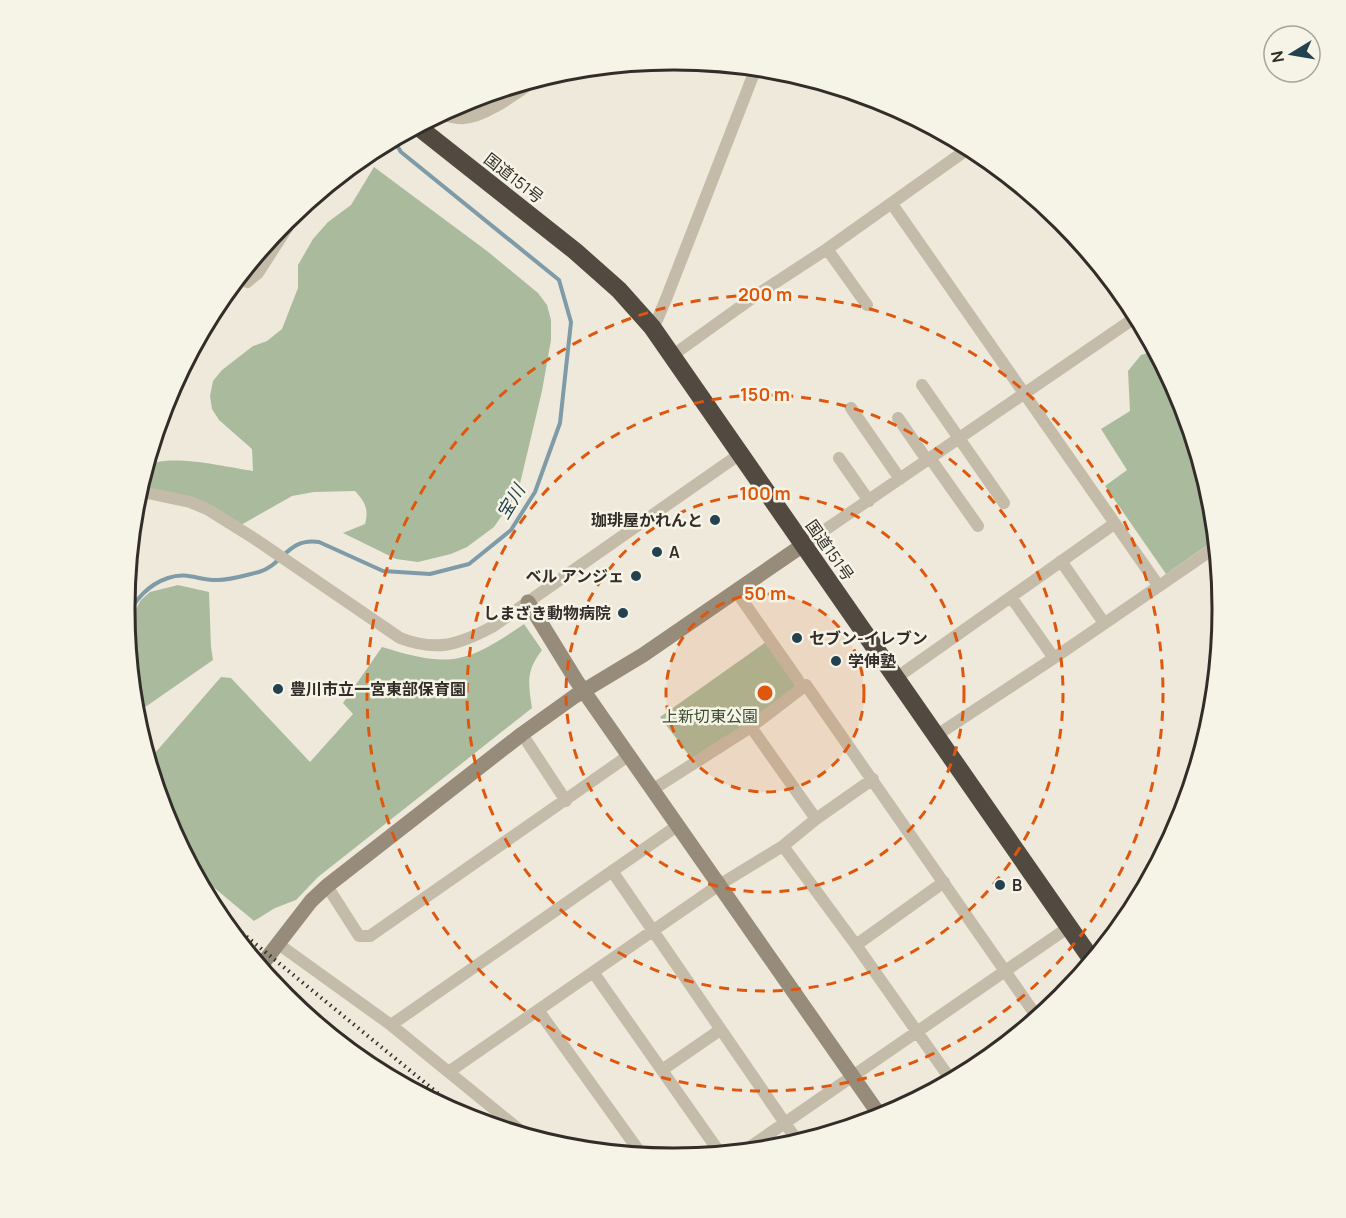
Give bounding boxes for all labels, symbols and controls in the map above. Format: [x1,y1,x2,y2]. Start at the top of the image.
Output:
north arrow [1262,24,1322,84]
text: N [1265,49,1289,65]
street label: 国道151号 [480,148,548,208]
text: 200 m [738,282,792,306]
text: 150 m [740,382,790,406]
water label: 宝川 [491,478,531,523]
text: 100 m [739,481,791,505]
place label: 珈琲屋かれんと [591,509,703,531]
marker: 珈琲屋かれんと [708,513,722,527]
street label: 国道151号 [801,515,859,585]
place label: A [669,541,680,563]
marker: A [650,545,664,559]
place label: ベル アンジェ [525,565,624,587]
marker: ベル アンジェ [629,569,643,583]
text: 50 m [744,581,786,605]
place label: しまざき動物病院 [483,602,611,624]
marker: しまざき動物病院 [616,606,630,620]
place label: セブン-イレブン [809,627,928,649]
marker: セブン-イレブン [790,631,804,645]
place label: 学伸塾 [848,650,896,672]
marker: 学伸塾 [829,654,843,668]
place label: 豊川市立一宮東部保育園 [290,678,466,700]
marker: 豊川市立一宮東部保育園 [271,682,285,696]
centre of rings [755,683,775,703]
park label: 上新切東公園 [662,705,758,727]
place label: B [1012,874,1022,896]
marker: B [993,878,1007,892]

